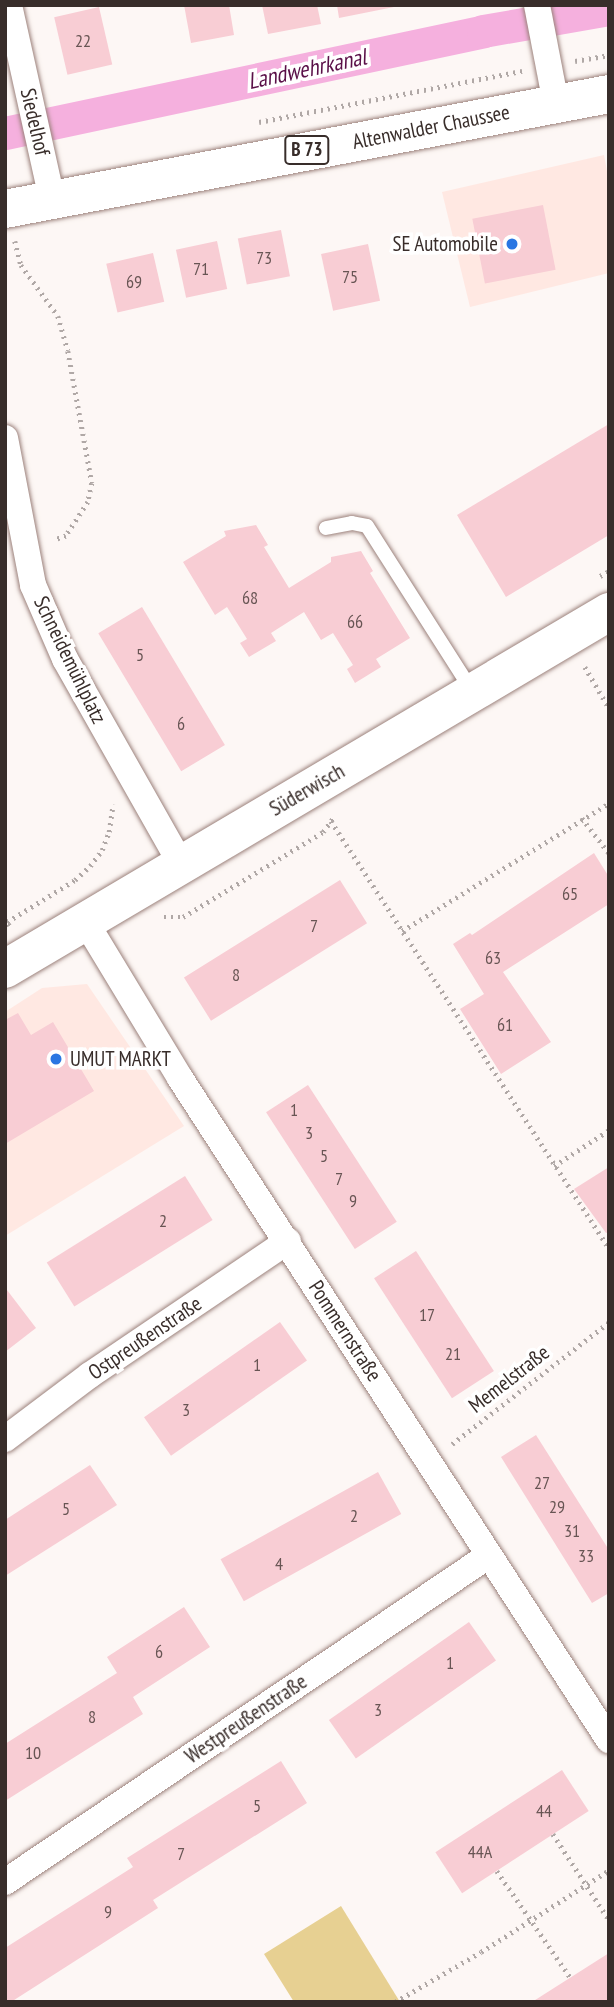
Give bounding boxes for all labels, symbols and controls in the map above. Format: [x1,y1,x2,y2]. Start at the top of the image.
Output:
house number: 22 [75,30,91,52]
water label: Landwehrkanal [245,43,369,95]
street label: Siedelhof [15,86,55,158]
street label: Altenwalder Chaussee [350,99,512,155]
road number: B 73 [284,134,330,166]
place label: SE Automobile [392,231,498,257]
marker: SE Automobile [504,236,520,252]
house number: 73 [256,247,272,269]
house number: 71 [193,258,209,280]
house number: 75 [342,266,358,288]
house number: 69 [126,271,142,293]
house number: 68 [242,587,258,609]
street label: Schneidemühlplatz [28,592,112,728]
house number: 66 [347,611,363,633]
house number: 5 [136,644,144,666]
house number: 6 [177,713,185,735]
street label: Süderwisch [265,758,349,822]
house number: 65 [562,883,578,905]
house number: 7 [310,915,318,937]
house number: 63 [485,947,501,969]
house number: 8 [232,964,240,986]
house number: 61 [497,1014,513,1036]
place label: UMUT MARKT [70,1046,172,1072]
marker: UMUT MARKT [48,1051,64,1067]
house number: 1 [290,1099,298,1121]
house number: 3 [305,1122,313,1144]
house number: 5 [320,1145,328,1167]
house number: 7 [335,1168,343,1190]
house number: 9 [349,1190,357,1212]
house number: 2 [159,1210,167,1232]
street label: Pommernstraße [303,1276,387,1386]
street label: Ostpreußenstraße [84,1291,206,1385]
house number: 17 [419,1304,435,1326]
street label: Memelstraße [464,1340,554,1418]
house number: 21 [445,1343,461,1365]
house number: 1 [253,1354,261,1376]
house number: 3 [182,1399,190,1421]
house number: 27 [534,1472,550,1494]
house number: 29 [549,1496,565,1518]
house number: 5 [62,1498,70,1520]
house number: 2 [350,1505,358,1527]
house number: 31 [564,1520,580,1542]
house number: 33 [578,1545,594,1567]
house number: 4 [275,1553,283,1575]
house number: 6 [155,1641,163,1663]
house number: 1 [446,1652,454,1674]
street label: Westpreußenstraße [180,1669,312,1769]
house number: 3 [374,1699,382,1721]
house number: 8 [88,1706,96,1728]
house number: 10 [25,1742,41,1764]
house number: 5 [253,1795,261,1817]
house number: 44 [536,1800,552,1822]
house number: 44A [468,1841,492,1863]
house number: 7 [177,1843,185,1865]
house number: 9 [104,1901,112,1923]

